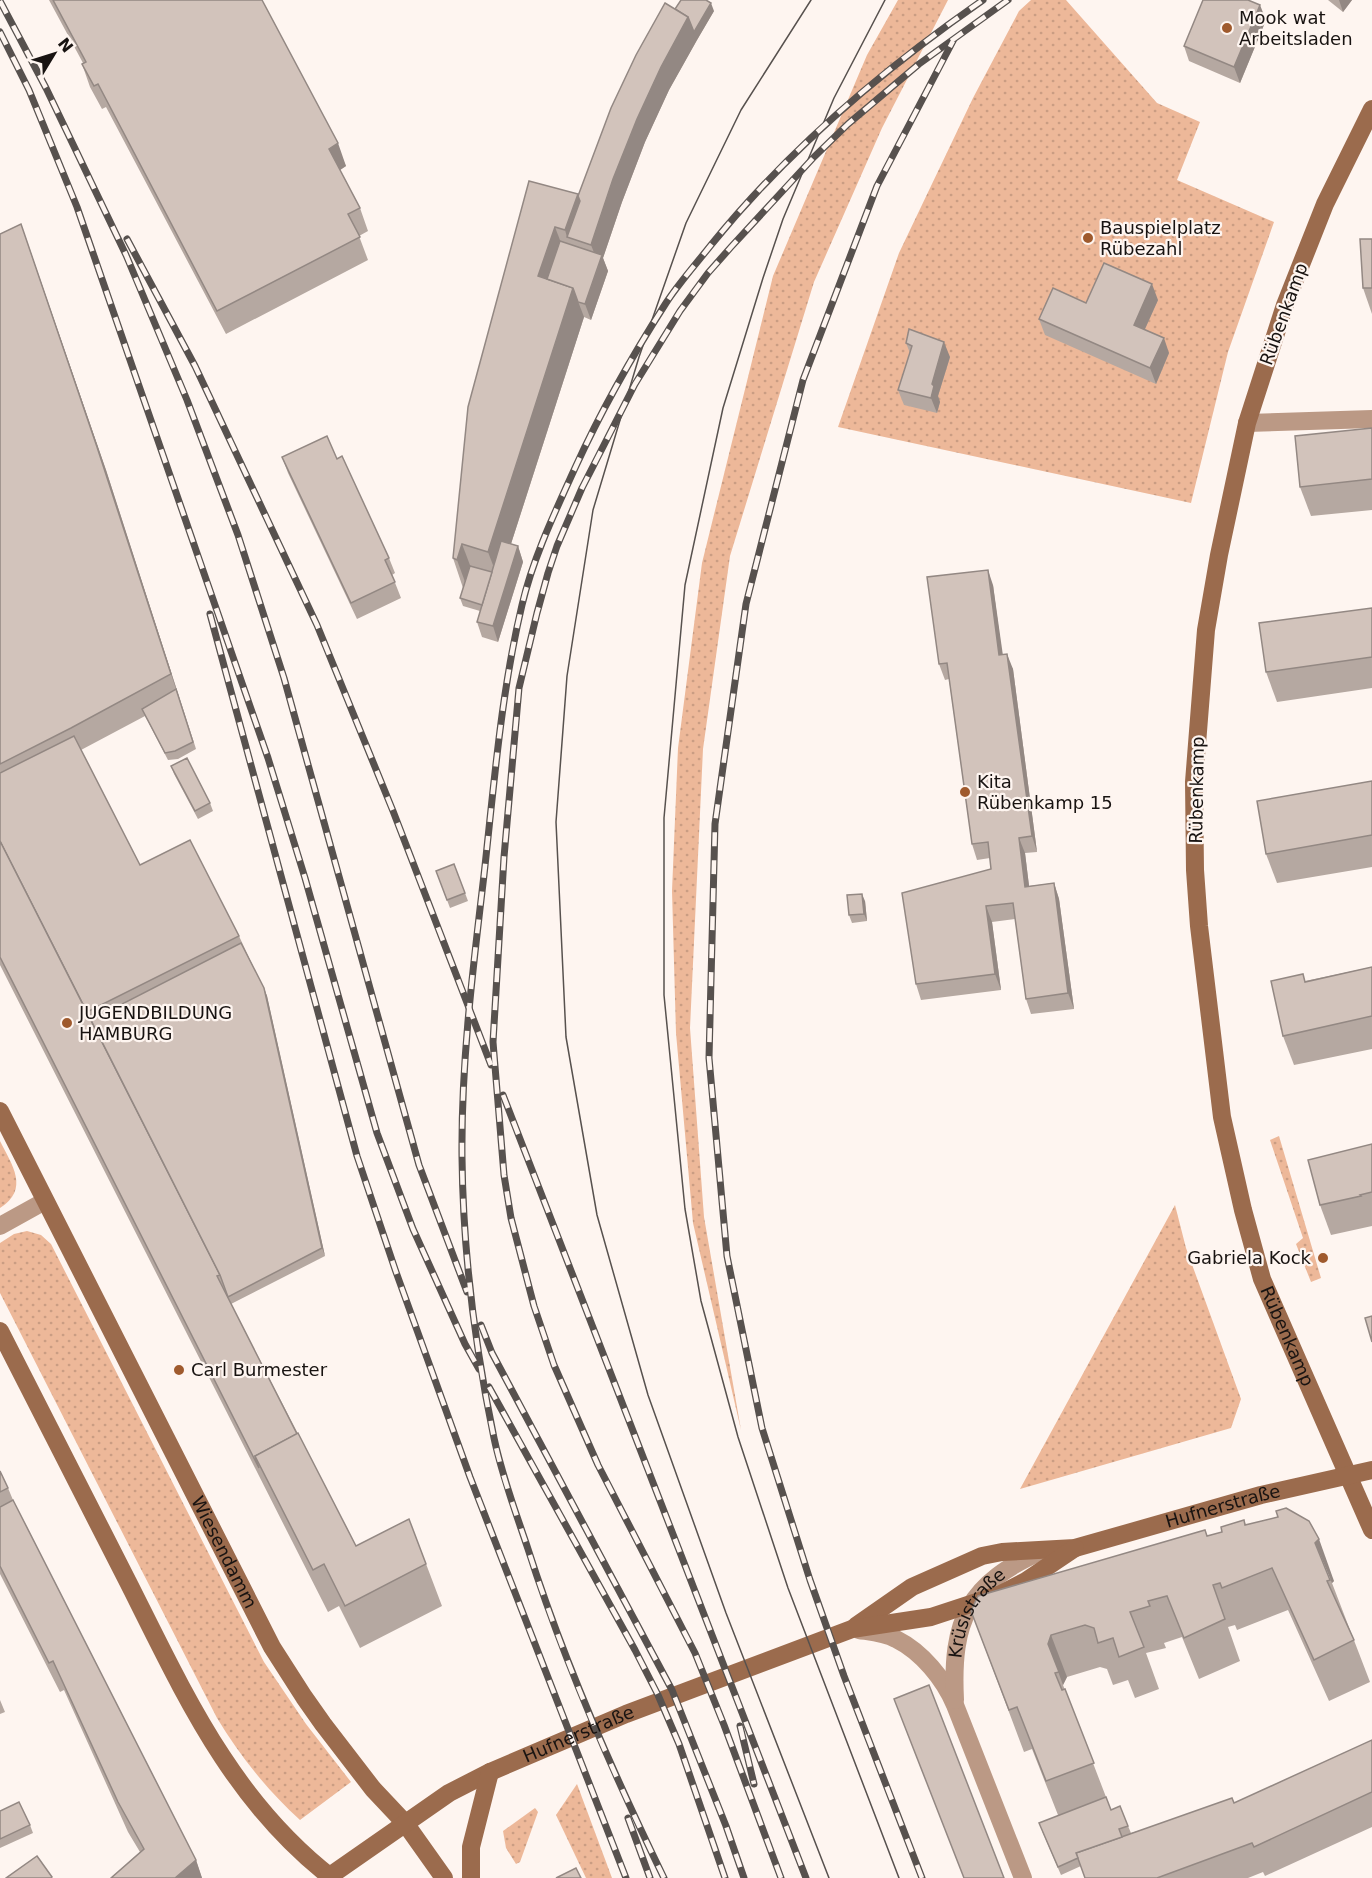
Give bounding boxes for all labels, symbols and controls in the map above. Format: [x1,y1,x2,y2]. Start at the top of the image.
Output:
place label: Mook wat Arbeitsladen [1239,7,1353,49]
marker: Mook wat Arbeitsladen [1220,21,1234,35]
north arrow [24,24,84,84]
text: N [54,34,77,56]
place label: Bauspielplatz Rübezahl [1100,217,1221,259]
marker: Bauspielplatz Rübezahl [1081,231,1095,245]
street label: Rübenkamp [1255,260,1312,368]
street label: Rübenkamp [1185,736,1208,844]
place label: Kita Rübenkamp 15 [977,771,1113,813]
marker: Kita Rübenkamp 15 [958,785,972,799]
place label: JUGENDBILDUNG HAMBURG [78,1002,232,1044]
marker: JUGENDBILDUNG HAMBURG [60,1016,74,1030]
place label: Gabriela Kock [1187,1247,1312,1268]
marker: Gabriela Kock [1316,1251,1330,1265]
street label: Rübenkamp [1256,1283,1319,1389]
place label: Carl Burmester [191,1359,328,1380]
marker: Carl Burmester [172,1363,186,1377]
street label: Hufnerstraße [1163,1480,1282,1532]
street label: Wiesendamm [187,1493,262,1612]
street label: Krüsistraße [944,1563,1009,1659]
street label: Hufnerstraße [520,1701,637,1767]

